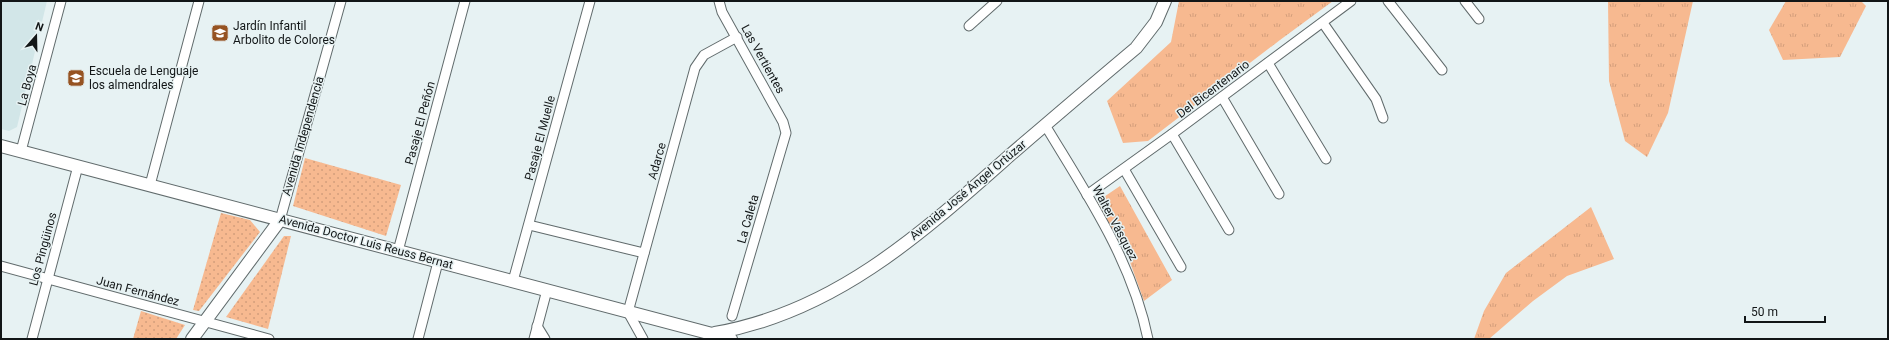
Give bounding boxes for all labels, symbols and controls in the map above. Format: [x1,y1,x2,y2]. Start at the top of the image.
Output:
north arrow [16,16,56,56]
place label: Jardín Infantil Arbolito de Colores [233,19,335,47]
text: N [33,20,45,35]
street label: Las Vertientes [738,22,788,96]
school or university icon: Jardín Infantil Arbolito de Colores [210,23,230,43]
street label: Del Bicentenario [1174,57,1252,121]
street label: La Boya [15,63,39,107]
place label: Escuela de Lenguaje los almendrales [89,64,198,92]
school or university icon: Escuela de Lenguaje los almendrales [66,68,86,88]
street label: Avenida Independencia [279,75,327,197]
street label: Pasaje El Peñón [402,80,438,166]
street label: Pasaje El Muelle [522,94,558,182]
street label: Avenida José Ángel Ortúzar [906,136,1029,243]
street label: Adarce [645,141,669,181]
street label: Walter Vásquez [1089,183,1141,263]
street label: La Caleta [734,193,762,245]
street label: Los Pingüinos [26,211,60,287]
street label: Avenida Doctor Luis Reuss Bernat [277,212,455,272]
street label: Juan Fernández [95,273,181,309]
scale bar [1745,298,1825,324]
text: 50 m [1751,305,1778,319]

